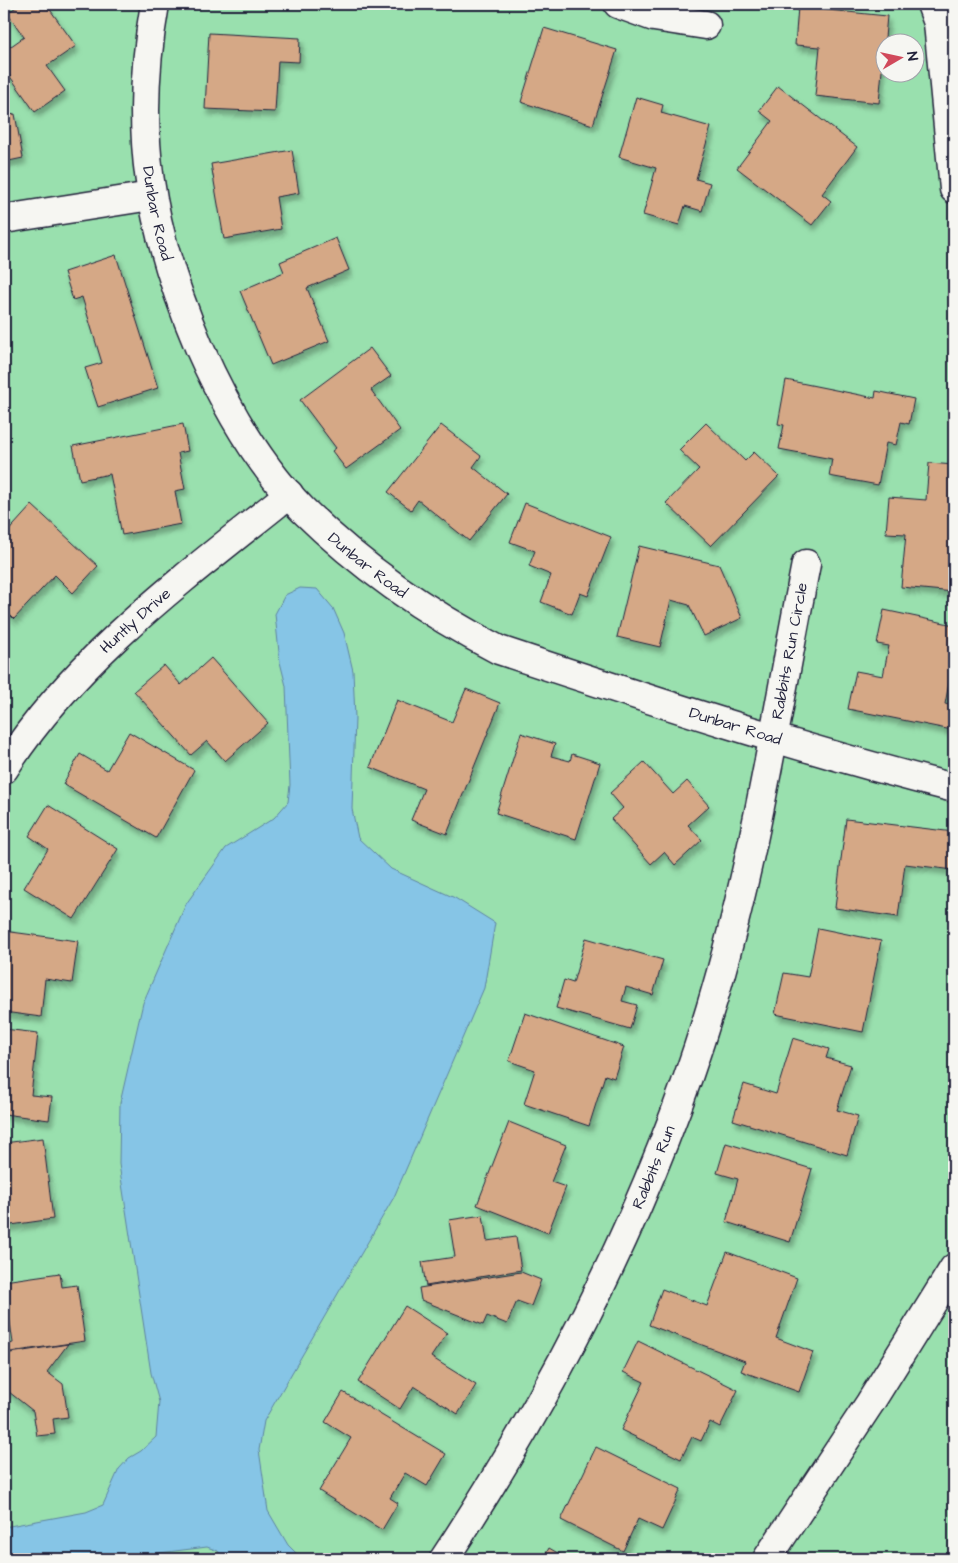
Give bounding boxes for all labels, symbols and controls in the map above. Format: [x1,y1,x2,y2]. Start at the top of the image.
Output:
north arrow [876,32,926,82]
text: N [901,50,922,62]
street label: Dunbar Road [137,165,178,263]
street label: Dunbar Road [323,527,412,603]
street label: Rabbits Run Circle [766,580,813,721]
street label: Huntly Drive [95,582,176,658]
street label: Dunbar Road [686,702,784,751]
street label: Rabbits Run [627,1122,680,1212]

